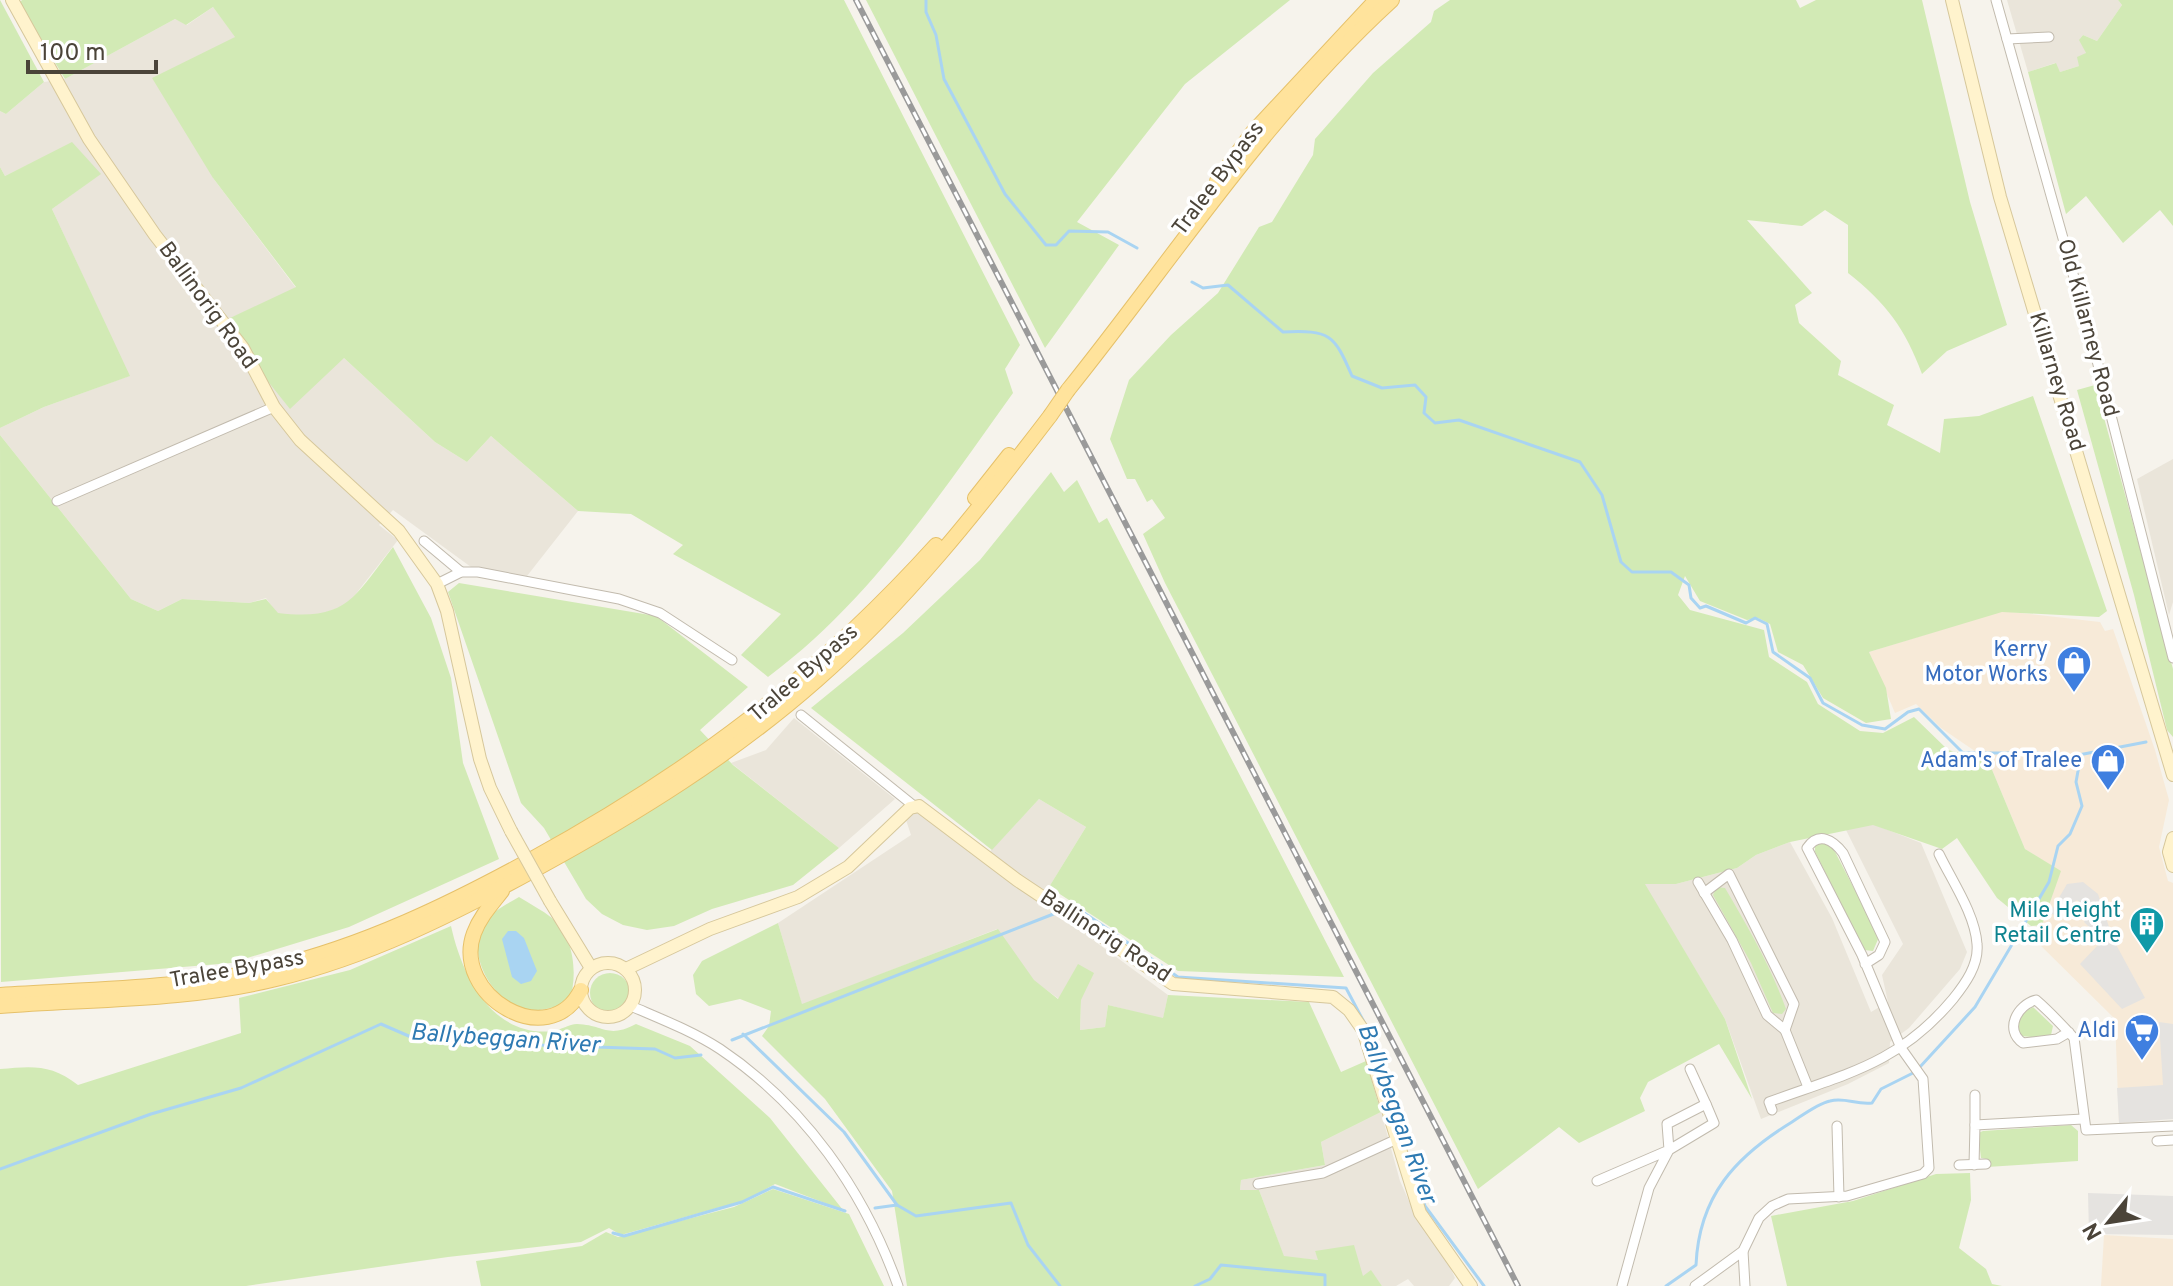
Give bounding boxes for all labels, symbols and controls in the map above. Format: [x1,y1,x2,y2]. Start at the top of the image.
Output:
scale bar [28,24,156,74]
text: 100 m [40,39,106,69]
street label: Tralee Bypass [1167,116,1271,242]
street label: Old Killarney Road [2051,236,2123,420]
street label: Ballinorig Road [152,237,262,375]
street label: Killarney Road [2022,309,2090,455]
street label: Tralee Bypass [744,619,864,729]
place label: Kerry Motor Works [1924,637,2048,689]
shop icon: Kerry Motor Works [2055,644,2093,694]
shop icon: Adam's of Tralee [2089,742,2127,792]
place label: Adam's of Tralee [1920,748,2082,775]
street label: Ballinorig Road [1034,885,1176,989]
place label: Mile Height Retail Centre [1993,898,2121,950]
building icon: Mile Height Retail Centre [2128,905,2166,955]
street label: Tralee Bypass [168,945,306,995]
supermarket icon: Aldi [2123,1012,2161,1062]
water label: Ballybeggan River [409,1018,602,1062]
place label: Aldi [2077,1018,2116,1045]
water label: Ballybeggan River [1349,1020,1443,1210]
north arrow [2069,1182,2149,1262]
text: N [2078,1217,2109,1244]

